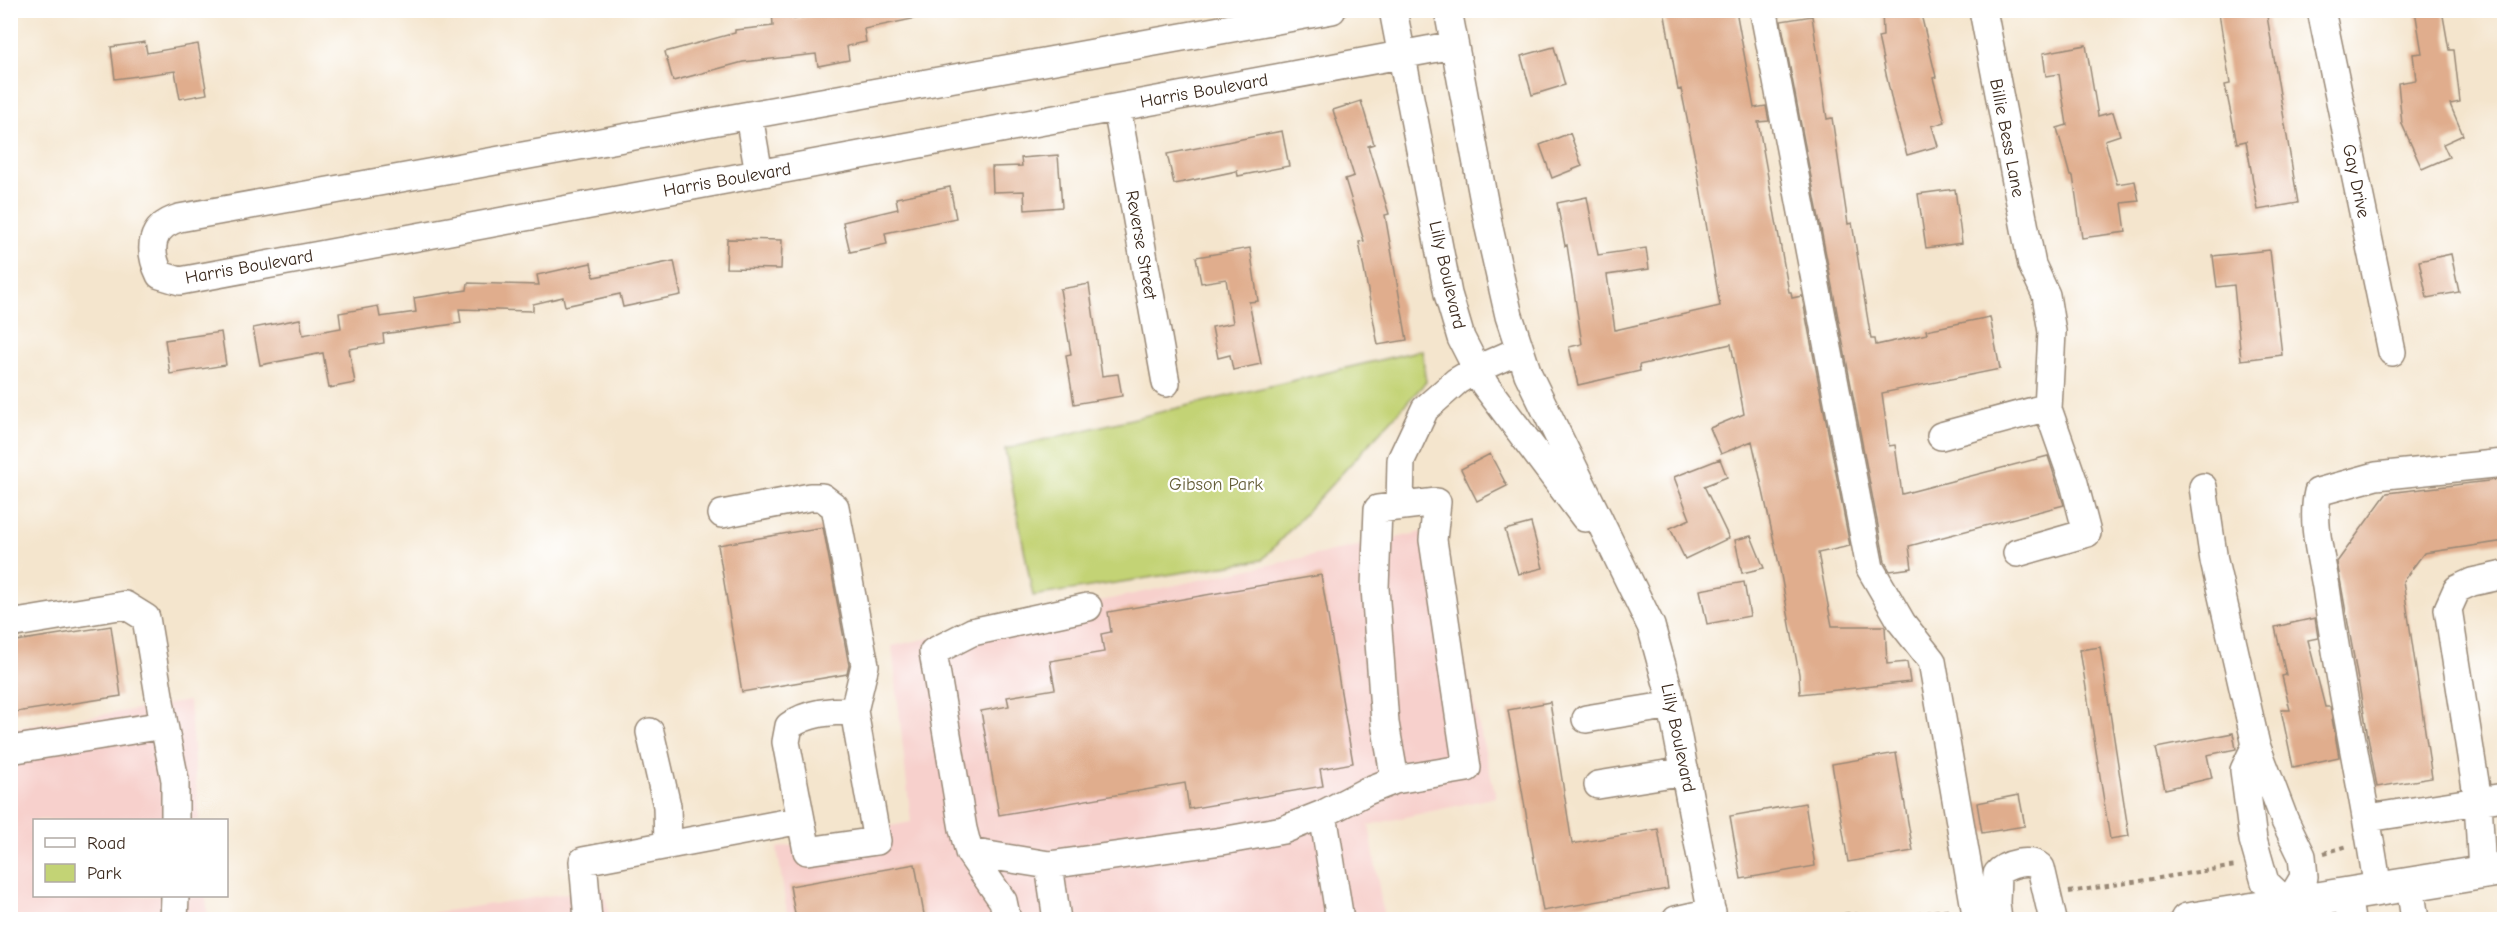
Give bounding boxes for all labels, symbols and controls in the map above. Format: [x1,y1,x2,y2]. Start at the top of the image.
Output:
street label: Harris Boulevard [1138,69,1270,113]
street label: Billie Bess Lane [1985,77,2029,199]
street label: Gay Drive [2338,142,2374,220]
street label: Harris Boulevard [661,158,793,202]
street label: Reverse Street [1121,189,1161,302]
street label: Lilly Boulevard [1424,219,1470,331]
street label: Harris Boulevard [183,245,315,289]
park label: Gibson Park [1169,474,1263,495]
street label: Lilly Boulevard [1656,682,1700,794]
legend [33,819,228,897]
text: Road [87,833,126,854]
text: Park [87,863,122,884]

